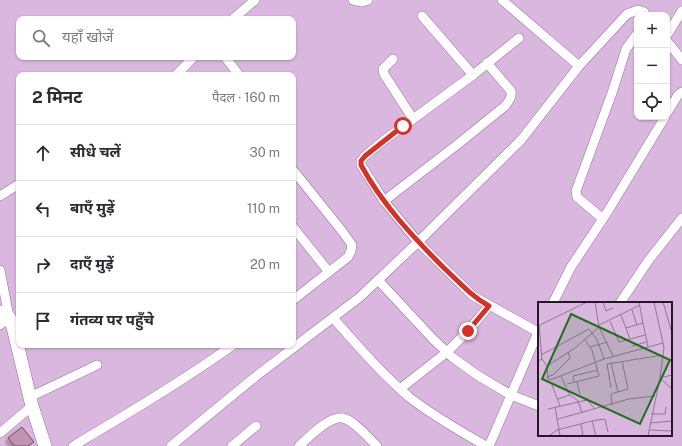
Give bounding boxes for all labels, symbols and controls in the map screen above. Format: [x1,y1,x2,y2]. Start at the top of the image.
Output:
map controls [634,12,670,120]
button: + [634,12,670,48]
search box [16,16,296,60]
icon: search [30,27,52,49]
text: यहाँ खोजें [62,28,113,45]
button: − [634,48,670,84]
button: locate [634,84,670,120]
text: 2 मिनट [32,87,82,107]
text: पैदल · 160 m [212,90,280,105]
route start [394,117,412,135]
icon: ahead [32,142,54,164]
text: सीधे चलें [70,143,121,160]
text: 30 m [250,145,280,160]
icon: left [32,198,54,220]
text: बाएँ मुड़ें [70,199,115,216]
text: 110 m [247,201,280,216]
icon: right [32,254,54,276]
text: दाएँ मुड़ें [70,255,114,272]
text: 20 m [250,257,280,272]
inset map [538,302,672,436]
icon: arrive [32,310,54,332]
text: गंतव्य पर पहुँचे [70,311,154,328]
route end [459,322,477,340]

